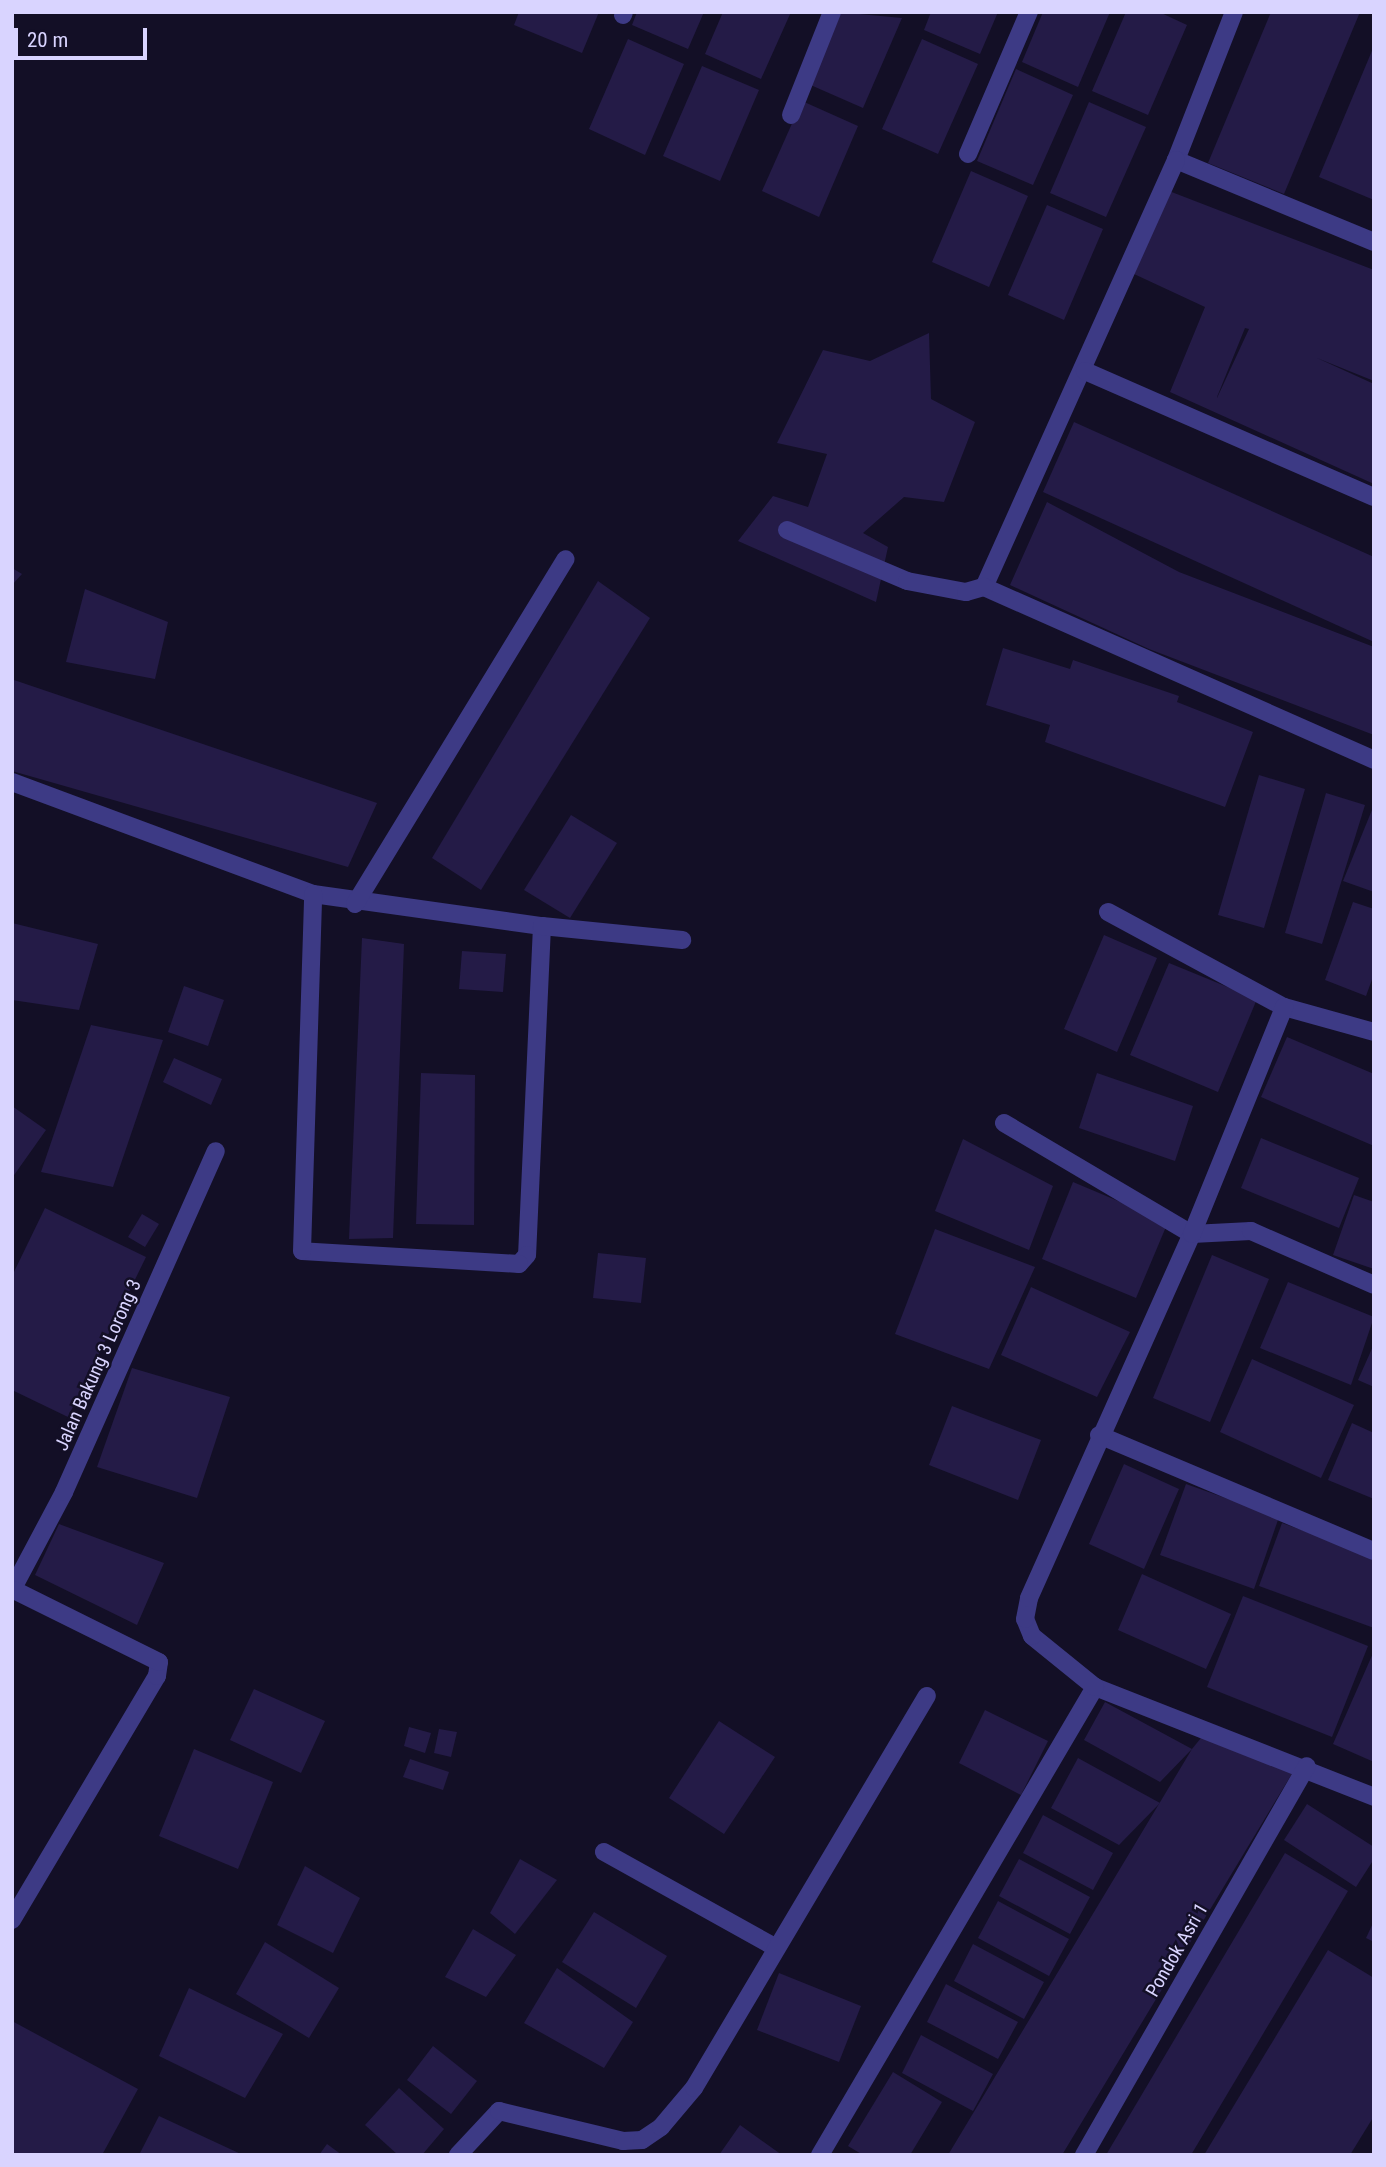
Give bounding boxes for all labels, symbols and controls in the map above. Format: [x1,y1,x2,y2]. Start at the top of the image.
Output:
scale bar [18,14,150,58]
text: 20 m [27,28,68,52]
street label: Jalan Bakung 3 Lorong 3 [50,1276,146,1454]
street label: Pondok Asri 1 [1141,1899,1213,2001]

